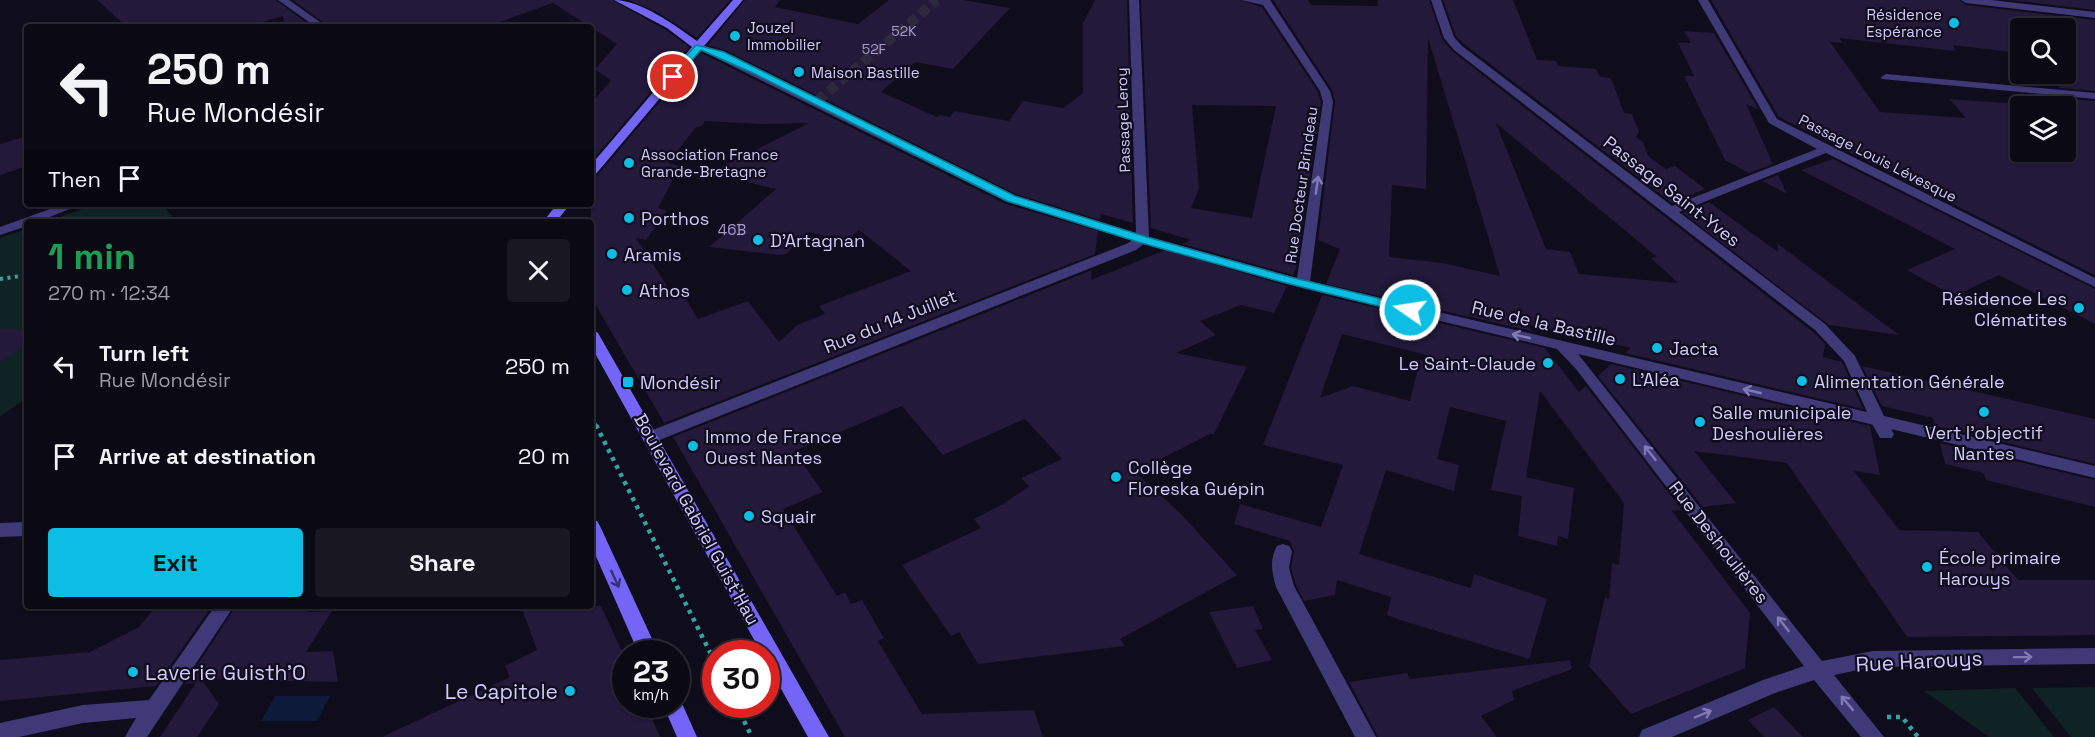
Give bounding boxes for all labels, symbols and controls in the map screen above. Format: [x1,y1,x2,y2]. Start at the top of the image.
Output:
place label: Résidence Espérance [1866,5,1942,41]
marker: Résidence Espérance [1947,16,1961,30]
place label: Jouzel Immobilier [747,18,821,54]
map controls [2010,18,2076,162]
button: search [2010,18,2076,84]
house number: 52K [891,22,917,40]
marker: Jouzel Immobilier [728,29,742,43]
house number: 52F [862,40,887,58]
text: 250 m [147,43,271,96]
icon: left [48,48,126,126]
pin [647,51,698,102]
icon: arrive [656,60,689,93]
place label: Maison Bastille [811,63,920,82]
marker: Maison Bastille [792,65,806,79]
street label: Passage Leroy [1112,67,1134,173]
text: Rue Mondésir [147,95,324,130]
button: layers [2010,96,2076,162]
street label: Rue Docteur Brindeau [1281,105,1321,265]
street label: Passage Louis Lévesque [1796,110,1960,206]
street label: Passage Saint-Yves [1599,130,1745,252]
place label: Association France Grande-Bretagne [641,145,779,181]
marker: Association France Grande-Bretagne [622,156,636,170]
icon: arrive [113,162,146,195]
text: Then [48,165,101,193]
one-way arrow [1311,175,1322,195]
place label: Porthos [641,207,709,230]
marker: Porthos [622,211,636,225]
house number: 46B [718,220,746,239]
place label: D'Artagnan [770,229,865,252]
marker: D'Artagnan [751,233,765,247]
text: 1 min [48,234,136,280]
button: close [507,239,570,302]
place label: Aramis [624,243,682,266]
marker: Aramis [605,247,619,261]
position arrow [1378,278,1442,342]
place label: Athos [639,279,690,302]
text: 270 m · 12:34 [48,280,170,306]
marker: Athos [620,283,634,297]
street label: Rue du 14 Juillet [820,284,960,358]
place label: Résidence Les Clématites [1942,287,2067,331]
street label: Rue de la Bastille [1470,295,1618,351]
marker: Résidence Les Clématites [2072,301,2086,315]
one-way arrow [1512,330,1531,342]
place label: Jacta [1669,337,1718,360]
text: Turn left [99,339,189,367]
marker: Jacta [1650,341,1664,355]
icon: left [48,350,81,383]
text: 250 m [505,352,570,380]
place label: Le Saint-Claude [1399,352,1536,375]
marker: Le Saint-Claude [1541,356,1555,370]
text: Rue Mondésir [99,367,230,393]
place label: L'Aléa [1632,368,1680,391]
place label: Alimentation Générale [1814,370,2005,393]
place label: Mondésir [640,371,721,394]
marker: L'Aléa [1613,372,1627,386]
marker: Alimentation Générale [1795,374,1809,388]
marker: Mondésir [621,375,635,389]
one-way arrow [1743,384,1762,396]
place label: Salle municipale Deshoulières [1712,401,1851,445]
marker: Vert l'objectif Nantes [1977,405,1991,419]
street label: Boulevard Gabriel Guist'Hau [629,409,765,629]
marker: Salle municipale Deshoulières [1693,415,1707,429]
place label: Vert l'objectif Nantes [1925,421,2043,465]
place label: Immo de France Ouest Nantes [705,425,842,469]
marker: Immo de France Ouest Nantes [686,439,700,453]
icon: arrive [48,440,81,473]
text: Arrive at destination [99,442,316,470]
text: 20 m [518,442,570,470]
one-way arrow [1643,446,1656,462]
place label: Collège Floreska Guépin [1128,456,1265,500]
marker: Collège Floreska Guépin [1109,470,1123,484]
street label: Rue Deshoulières [1664,476,1774,608]
place label: Squair [761,505,816,528]
marker: Squair [742,509,756,523]
button: Exit [48,528,303,597]
button: Share [315,528,570,597]
place label: École primaire Harouys [1939,546,2061,590]
marker: École primaire Harouys [1920,560,1934,574]
one-way arrow [610,570,622,588]
one-way arrow [1776,616,1789,632]
speed limit sign: 30 [702,640,780,718]
street label: Rue Harouys [1855,644,1983,678]
one-way arrow [2012,651,2032,663]
text: 23 [633,652,669,691]
place label: Laverie Guisth'O [145,659,306,686]
marker: Laverie Guisth'O [126,665,140,679]
place label: Le Capitole [445,678,558,705]
marker: Le Capitole [563,684,577,698]
text: km/h [633,685,669,704]
one-way arrow [1840,695,1853,711]
one-way arrow [1693,708,1712,719]

